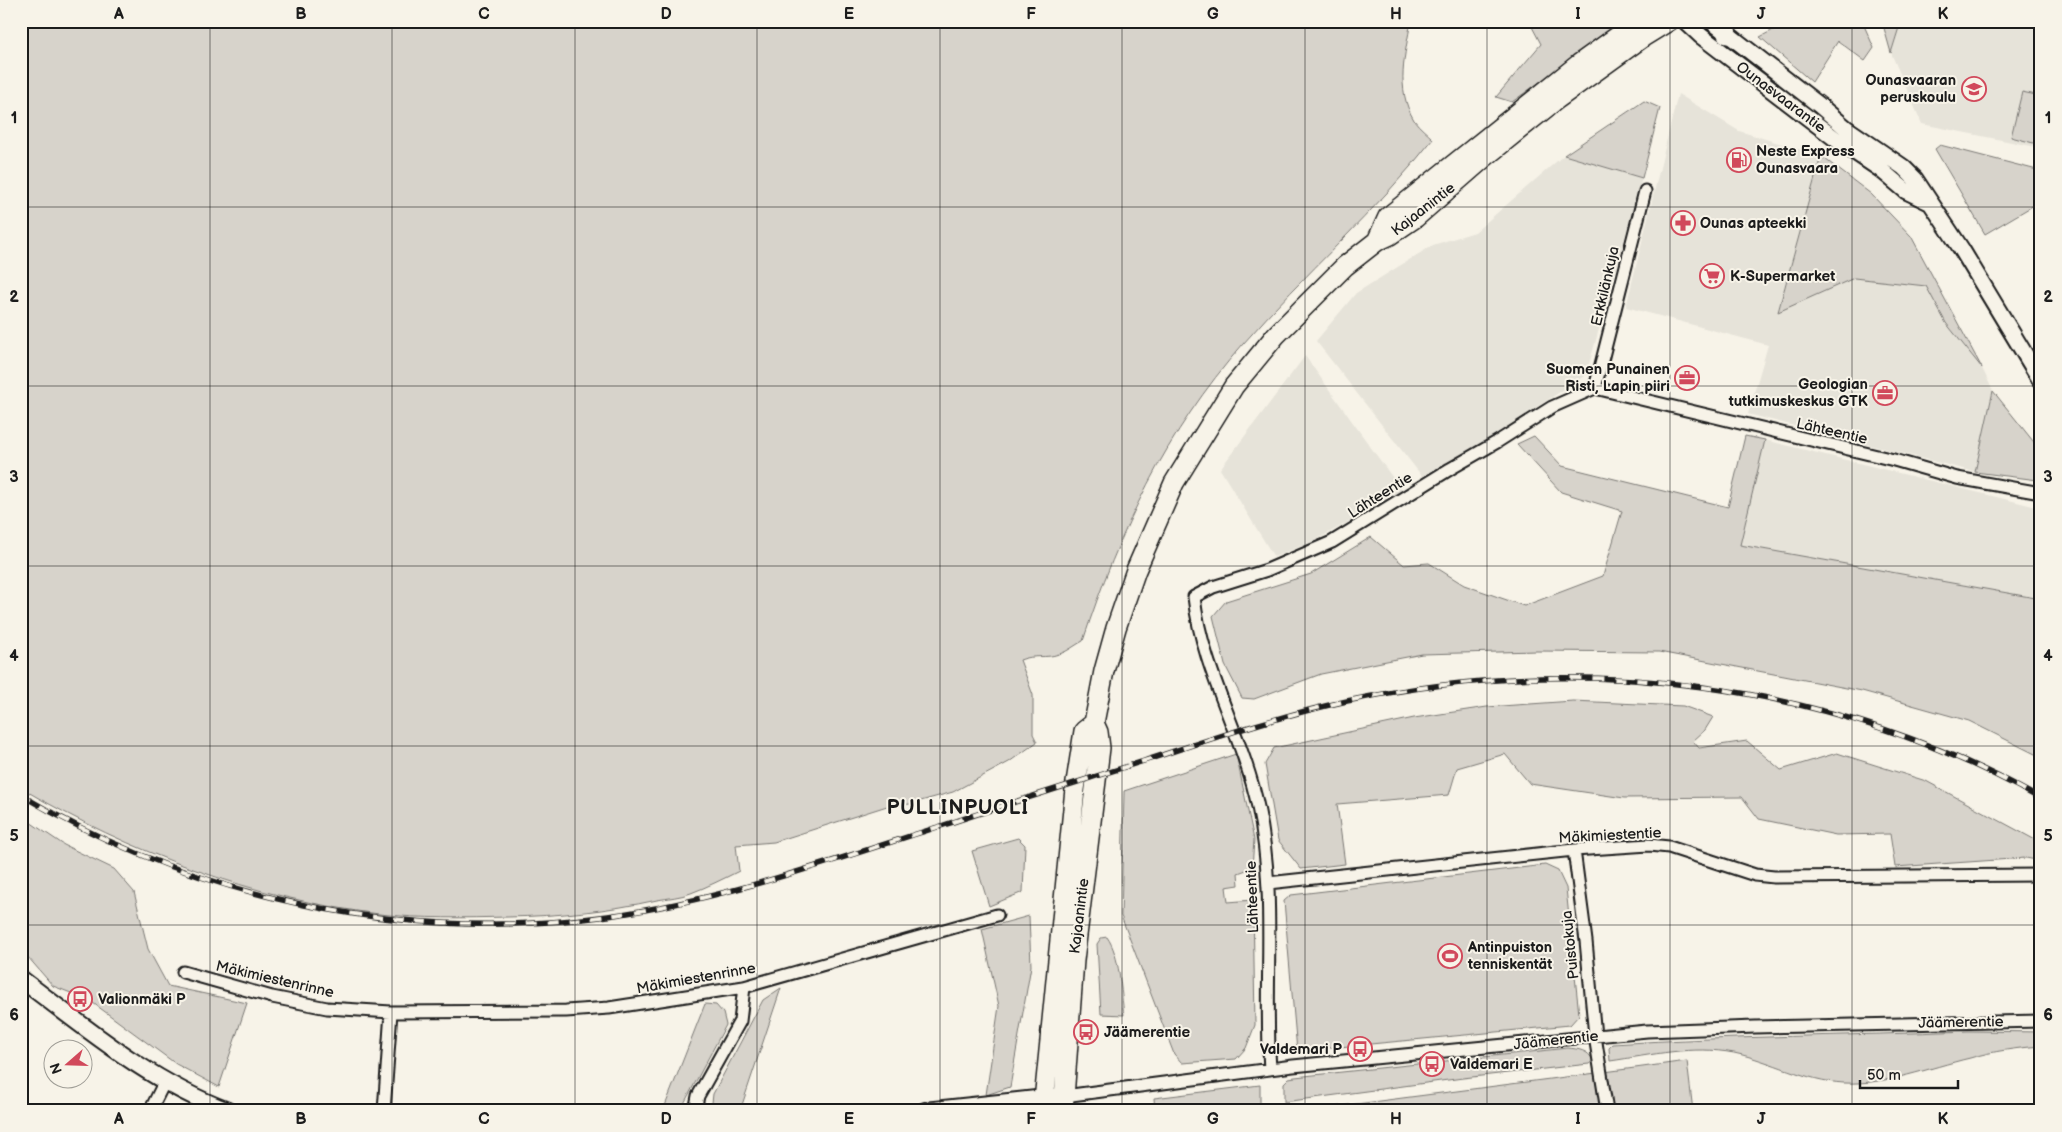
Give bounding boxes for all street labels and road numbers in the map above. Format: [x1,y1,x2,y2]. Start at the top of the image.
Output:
street label: Ounasvaarantie [1732,58,1829,137]
street label: Kajaanintie [1388,178,1459,240]
street label: Erkkilänkuja [1587,244,1624,328]
street label: Lähteentie [1794,414,1869,449]
street label: Lähteentie [1345,468,1416,523]
street label: Mäkimiestentie [1558,823,1662,848]
street label: Lähteentie [1242,860,1263,933]
street label: Kajaanintie [1065,877,1094,955]
street label: Puistokuja [1557,910,1584,980]
street label: Mäkimiestenrinne [214,957,336,1002]
street label: Mäkimiestenrinne [635,959,757,998]
street label: Jäämerentie [1918,1012,2004,1033]
street label: Jäämerentie [1513,1027,1600,1054]

